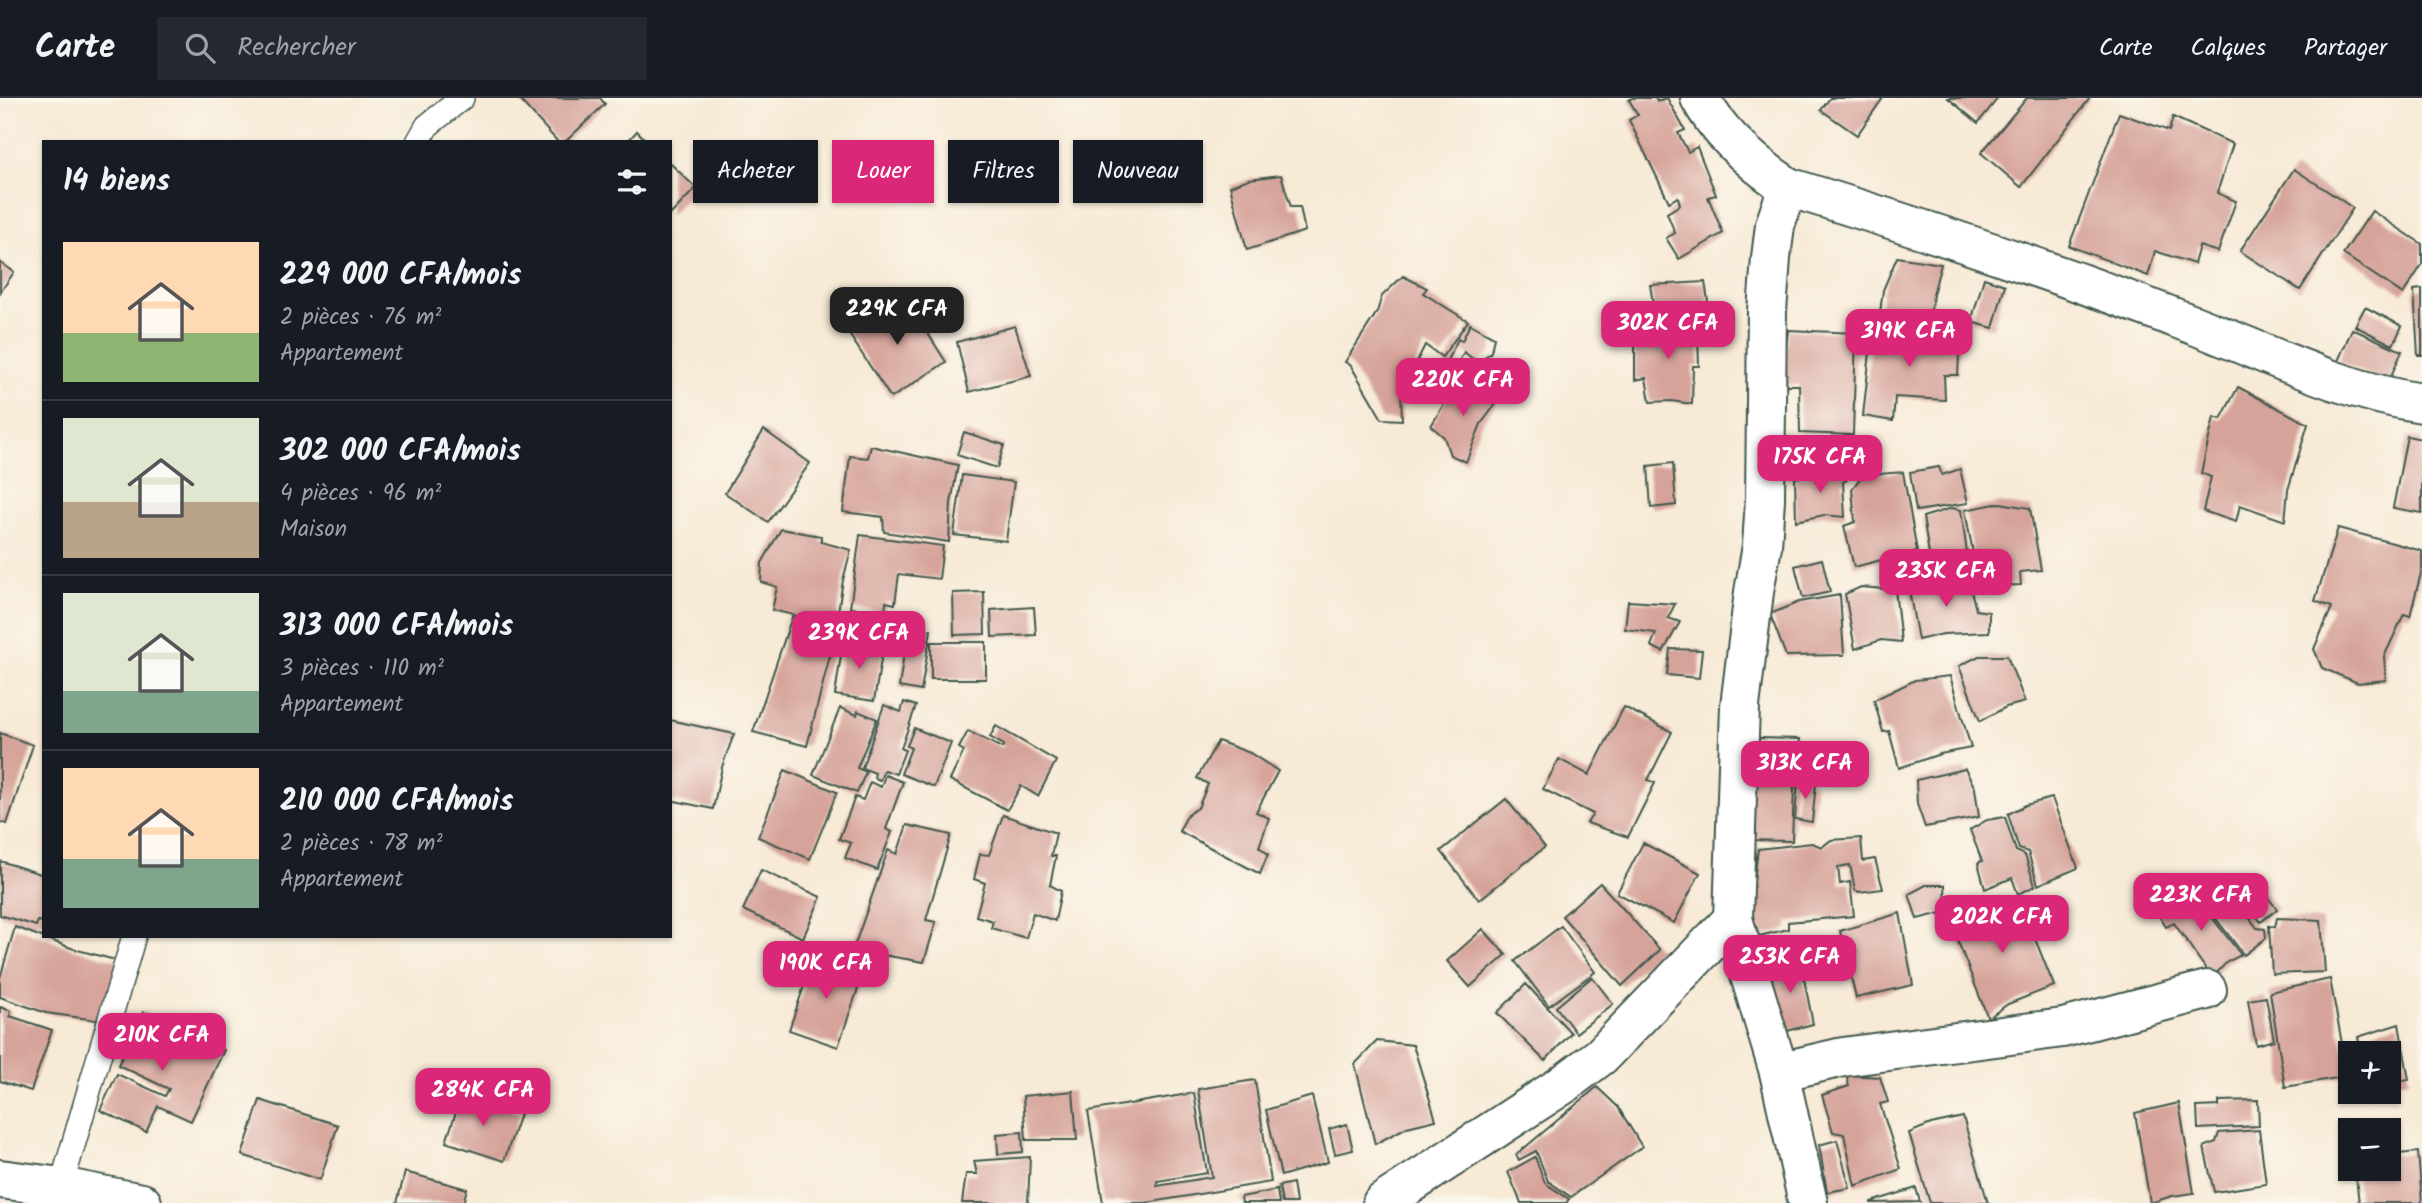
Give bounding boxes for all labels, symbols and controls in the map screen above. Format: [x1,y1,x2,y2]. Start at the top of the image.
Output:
search box [157,17,647,80]
text: Carte [35,22,115,75]
text: Rechercher [237,27,356,69]
icon: search [181,29,219,67]
text: Carte [2099,29,2153,68]
text: Calques [2191,29,2266,68]
text: Partager [2304,29,2387,68]
chip: Acheter [693,140,818,203]
chip: Louer [832,140,934,203]
chip: Filtres [948,140,1059,203]
chip: Nouveau [1073,140,1203,203]
text: 14 biens [63,158,170,206]
icon: filters [613,163,651,201]
text: 229 000 CFA/mois [280,252,522,300]
icon: home [119,270,203,354]
pin: 229K CFA [825,288,969,347]
text: 229K CFA [846,292,948,328]
text: 2 pièces · 76 m² [280,300,441,336]
pin: 302K CFA [1596,302,1740,361]
text: 302K CFA [1617,306,1719,342]
pin: 319K CFA [1837,310,1981,369]
text: 319K CFA [1861,314,1957,350]
text: Appartement [280,336,403,372]
pin: 220K CFA [1391,358,1535,418]
text: 220K CFA [1412,363,1514,399]
text: 302 000 CFA/mois [280,428,521,476]
pin: 175K CFA [1748,436,1892,495]
text: 175K CFA [1773,440,1867,476]
icon: home [119,446,203,530]
text: 4 pièces · 96 m² [280,476,441,512]
text: Maison [280,512,347,548]
pin: 235K CFA [1874,550,2018,609]
text: 235K CFA [1895,554,1997,590]
text: 313 000 CFA/mois [280,603,513,651]
pin: 239K CFA [787,612,931,671]
text: 239K CFA [808,616,910,652]
icon: home [119,621,203,705]
text: 3 pièces · 110 m² [280,651,444,687]
text: Appartement [280,687,403,723]
pin: 313K CFA [1733,742,1877,801]
text: 313K CFA [1757,746,1853,782]
text: 210 000 CFA/mois [280,778,513,826]
icon: home [119,796,203,880]
text: 2 pièces · 78 m² [280,826,442,862]
text: Appartement [280,862,403,898]
pin: 223K CFA [2129,874,2273,933]
text: 223K CFA [2149,878,2253,914]
pin: 202K CFA [1930,896,2074,955]
text: 202K CFA [1951,900,2053,936]
pin: 253K CFA [1718,936,1862,995]
text: 253K CFA [1739,940,1841,976]
pin: 190K CFA [754,942,898,1001]
text: 190K CFA [779,946,873,982]
pin: 210K CFA [90,1014,234,1073]
text: 210K CFA [114,1018,210,1054]
map controls [2338,1041,2401,1181]
button: + [2338,1041,2401,1104]
pin: 284K CFA [411,1068,555,1128]
text: 284K CFA [431,1073,535,1109]
button: − [2338,1118,2401,1181]

